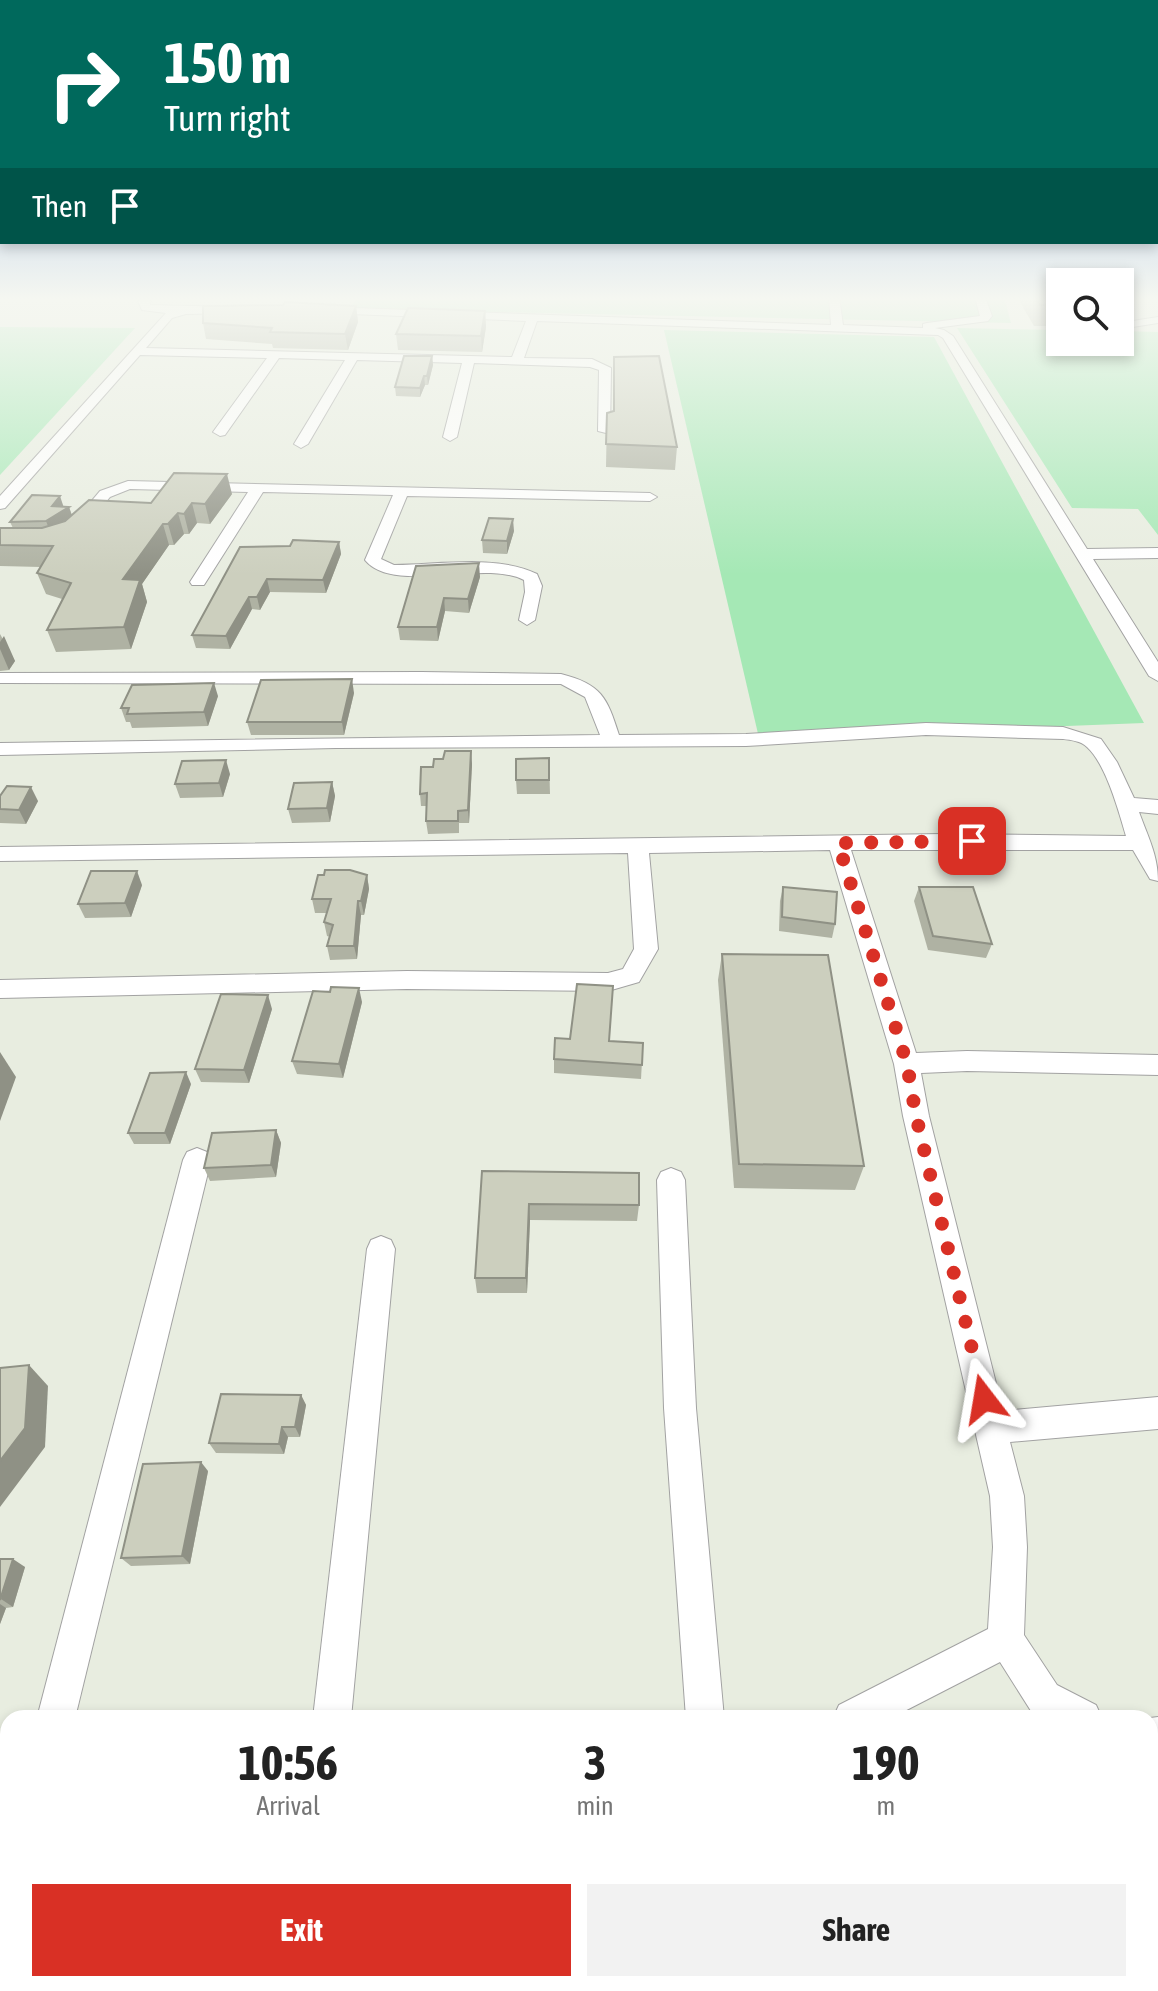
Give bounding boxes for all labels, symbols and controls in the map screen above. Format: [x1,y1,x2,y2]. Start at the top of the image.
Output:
text: 150 m [164,31,291,95]
icon: right [32,32,136,136]
text: Turn right [164,97,291,139]
icon: arrive [103,184,147,228]
text: Then [32,189,87,223]
map controls [1046,268,1134,356]
button: search [1046,268,1134,356]
pin [938,807,1006,875]
icon: arrive [950,819,994,863]
position arrow [942,1357,1026,1441]
text: 10:56 [238,1735,338,1790]
text: 3 [584,1735,606,1790]
text: 190 [852,1735,920,1790]
text: Arrival [256,1791,320,1821]
text: min [576,1791,614,1821]
text: m [876,1791,895,1821]
button: Exit [32,1884,571,1976]
button: Share [587,1884,1126,1976]

